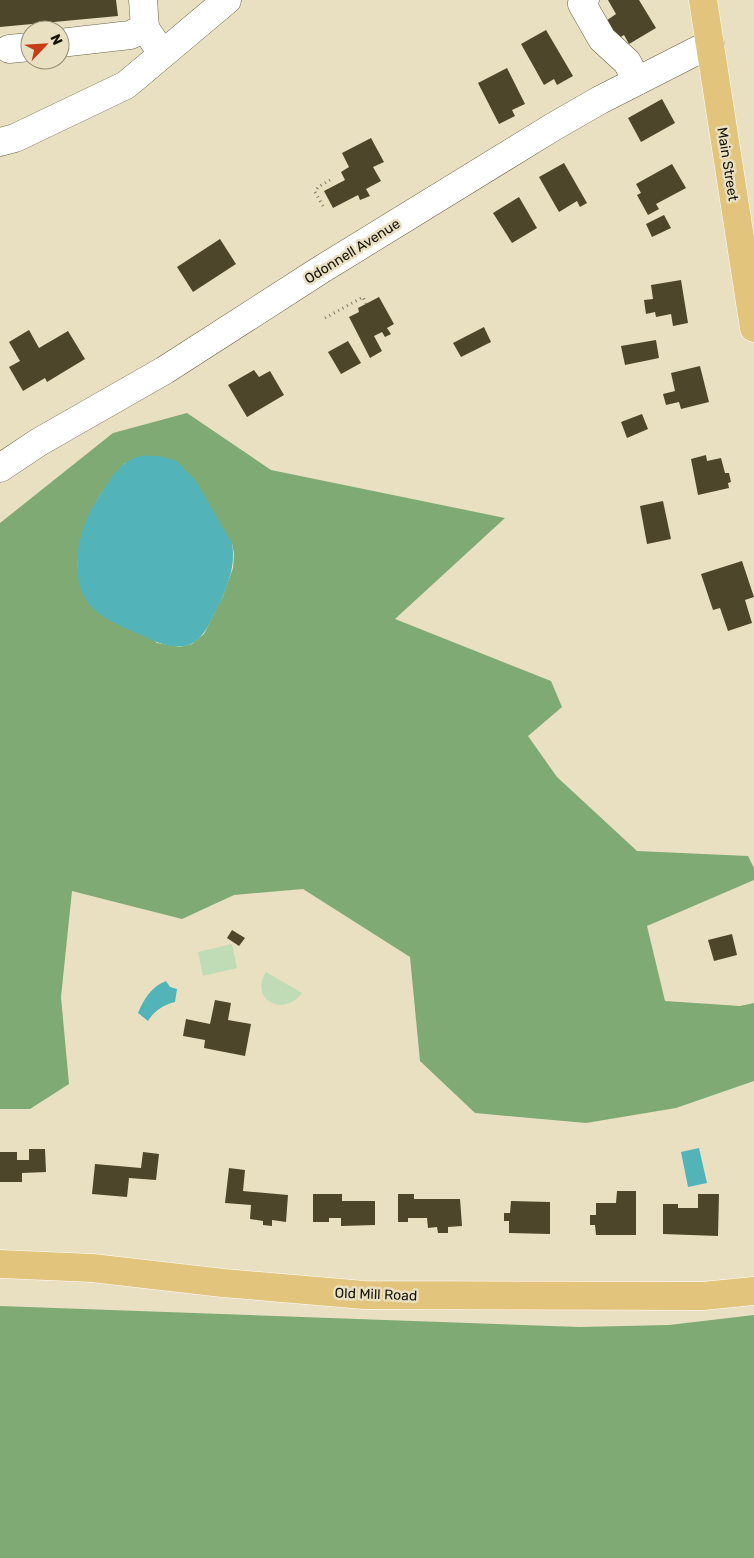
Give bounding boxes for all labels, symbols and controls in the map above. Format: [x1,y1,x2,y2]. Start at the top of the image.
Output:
north arrow [20,20,70,70]
text: N [46,32,66,48]
street label: Main Street [713,126,742,203]
street label: Odonnell Avenue [301,215,403,288]
street label: Old Mill Road [334,1285,418,1304]

